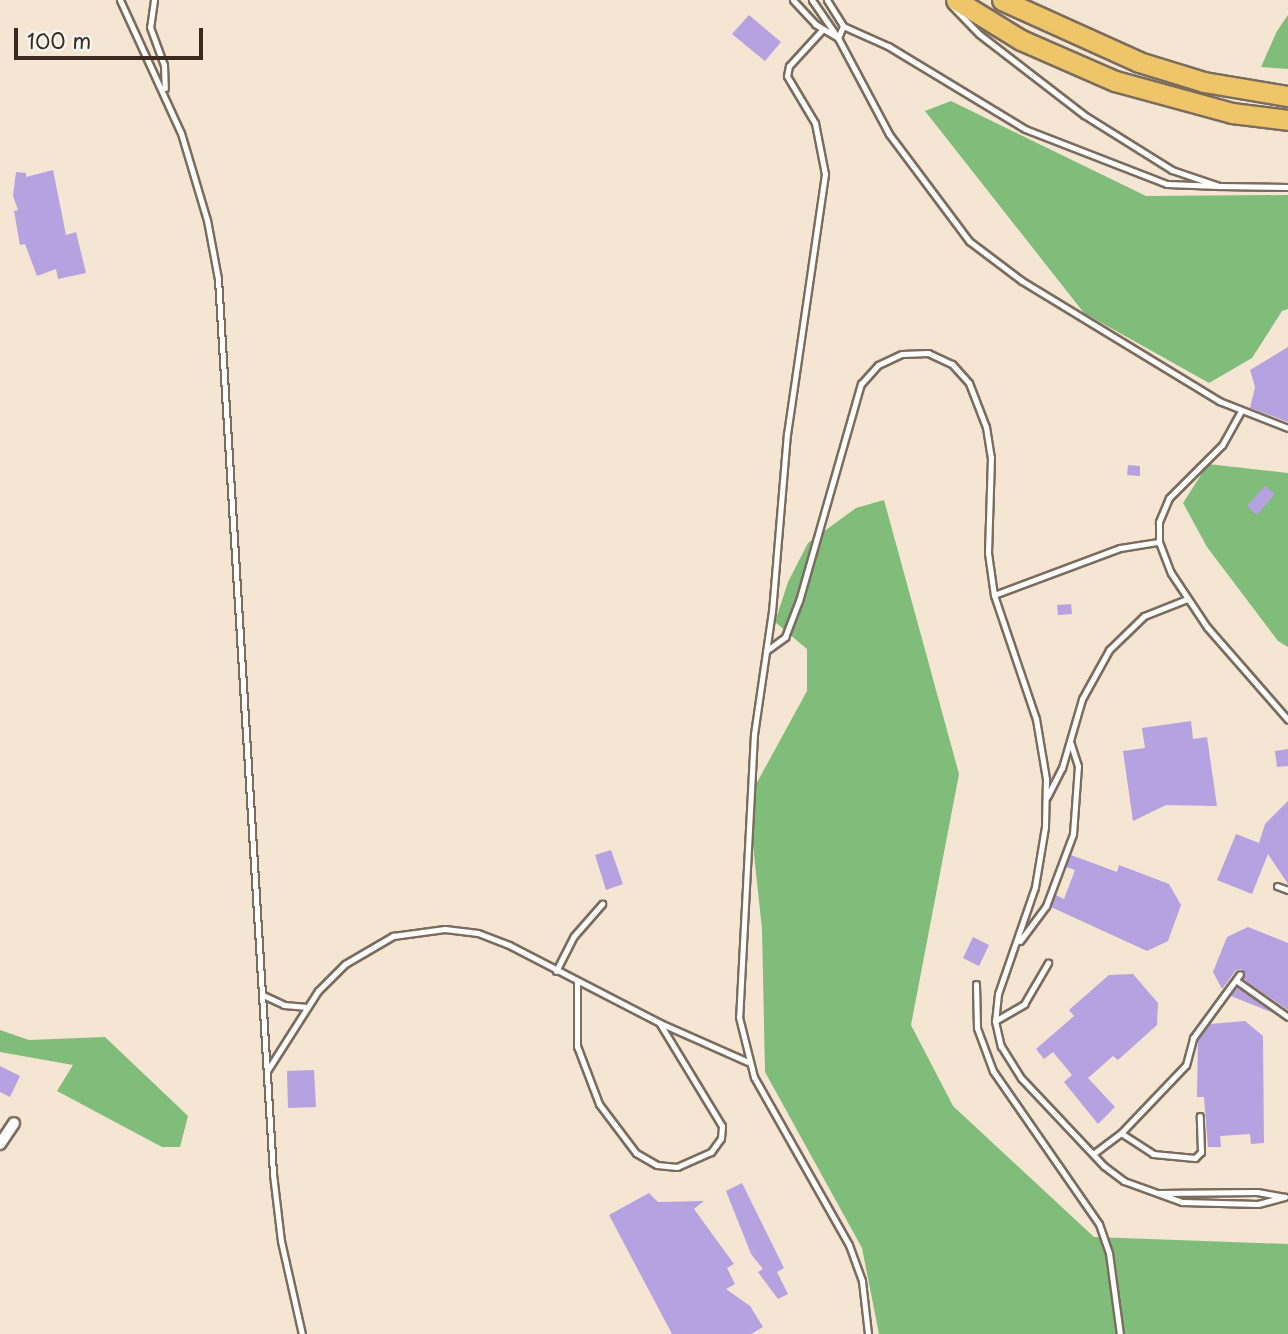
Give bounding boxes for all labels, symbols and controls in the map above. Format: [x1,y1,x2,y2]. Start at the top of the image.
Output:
scale bar [18,14,206,58]
text: 100 m [27,24,91,56]

